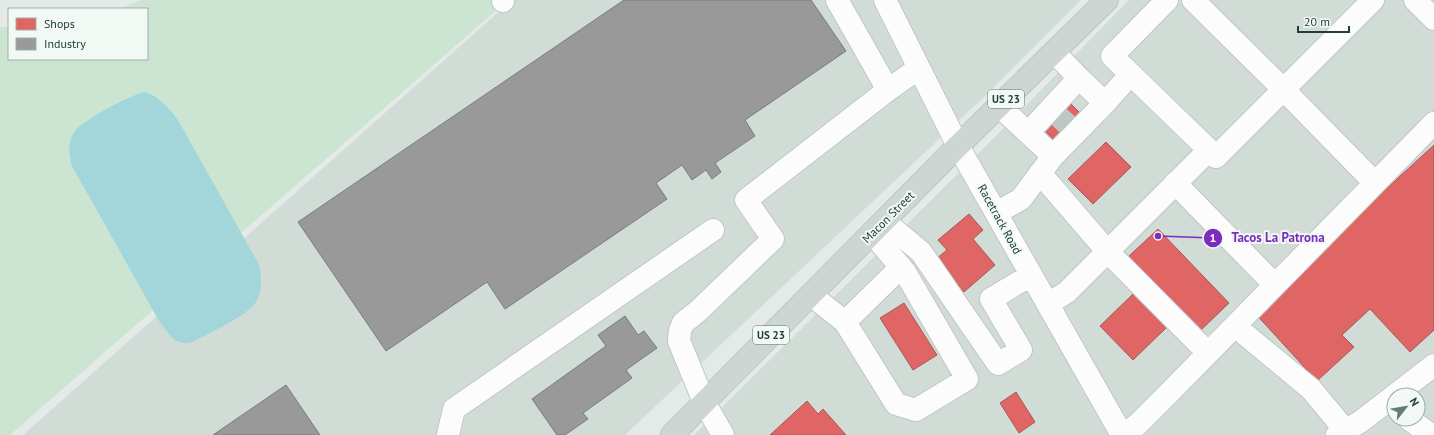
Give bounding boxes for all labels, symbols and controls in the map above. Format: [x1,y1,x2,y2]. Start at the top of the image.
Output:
legend [8,8,148,60]
scale bar [1298,8,1349,34]
text: 20 m [1304,14,1330,29]
text: Shops [44,16,75,31]
text: Industry [44,36,86,51]
road number: US 23 [988,90,1024,108]
street label: Racetrack Road [975,181,1025,257]
street label: Macon Street [859,188,917,246]
callout: Tacos La Patrona [1203,225,1332,250]
text: Tacos La Patrona [1231,229,1325,246]
text: 1 [1210,230,1216,245]
road number: US 23 [753,326,789,344]
north arrow [1386,387,1426,427]
text: N [1407,395,1422,409]

